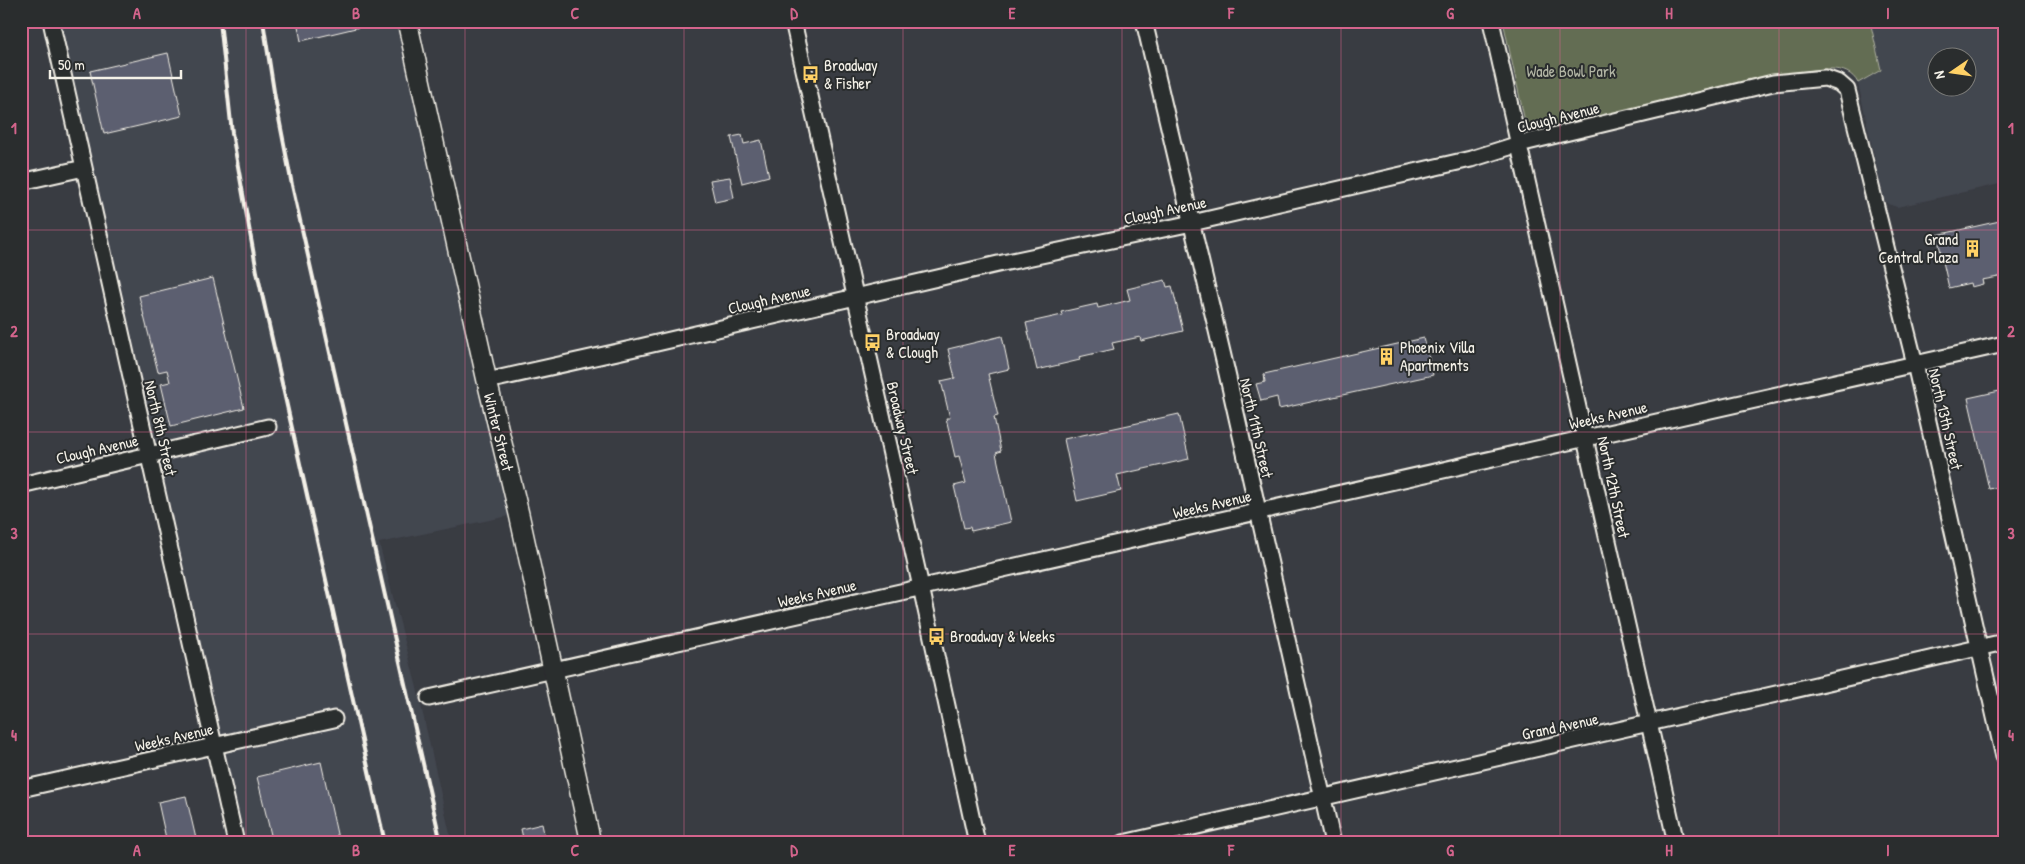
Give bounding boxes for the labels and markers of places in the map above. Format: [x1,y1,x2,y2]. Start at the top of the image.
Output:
place label: Broadway & Fisher [824,54,878,94]
bus stop icon: Broadway & Fisher [800,64,820,84]
place label: Grand Central Plaza [1878,228,1958,268]
building icon: Grand Central Plaza [1962,238,1982,258]
place label: Broadway & Clough [886,323,940,363]
bus stop icon: Broadway & Clough [862,333,882,353]
place label: Phoenix Villa Apartments [1400,336,1475,376]
building icon: Phoenix Villa Apartments [1376,346,1396,366]
place label: Broadway & Weeks [950,625,1055,647]
bus stop icon: Broadway & Weeks [926,626,946,646]

